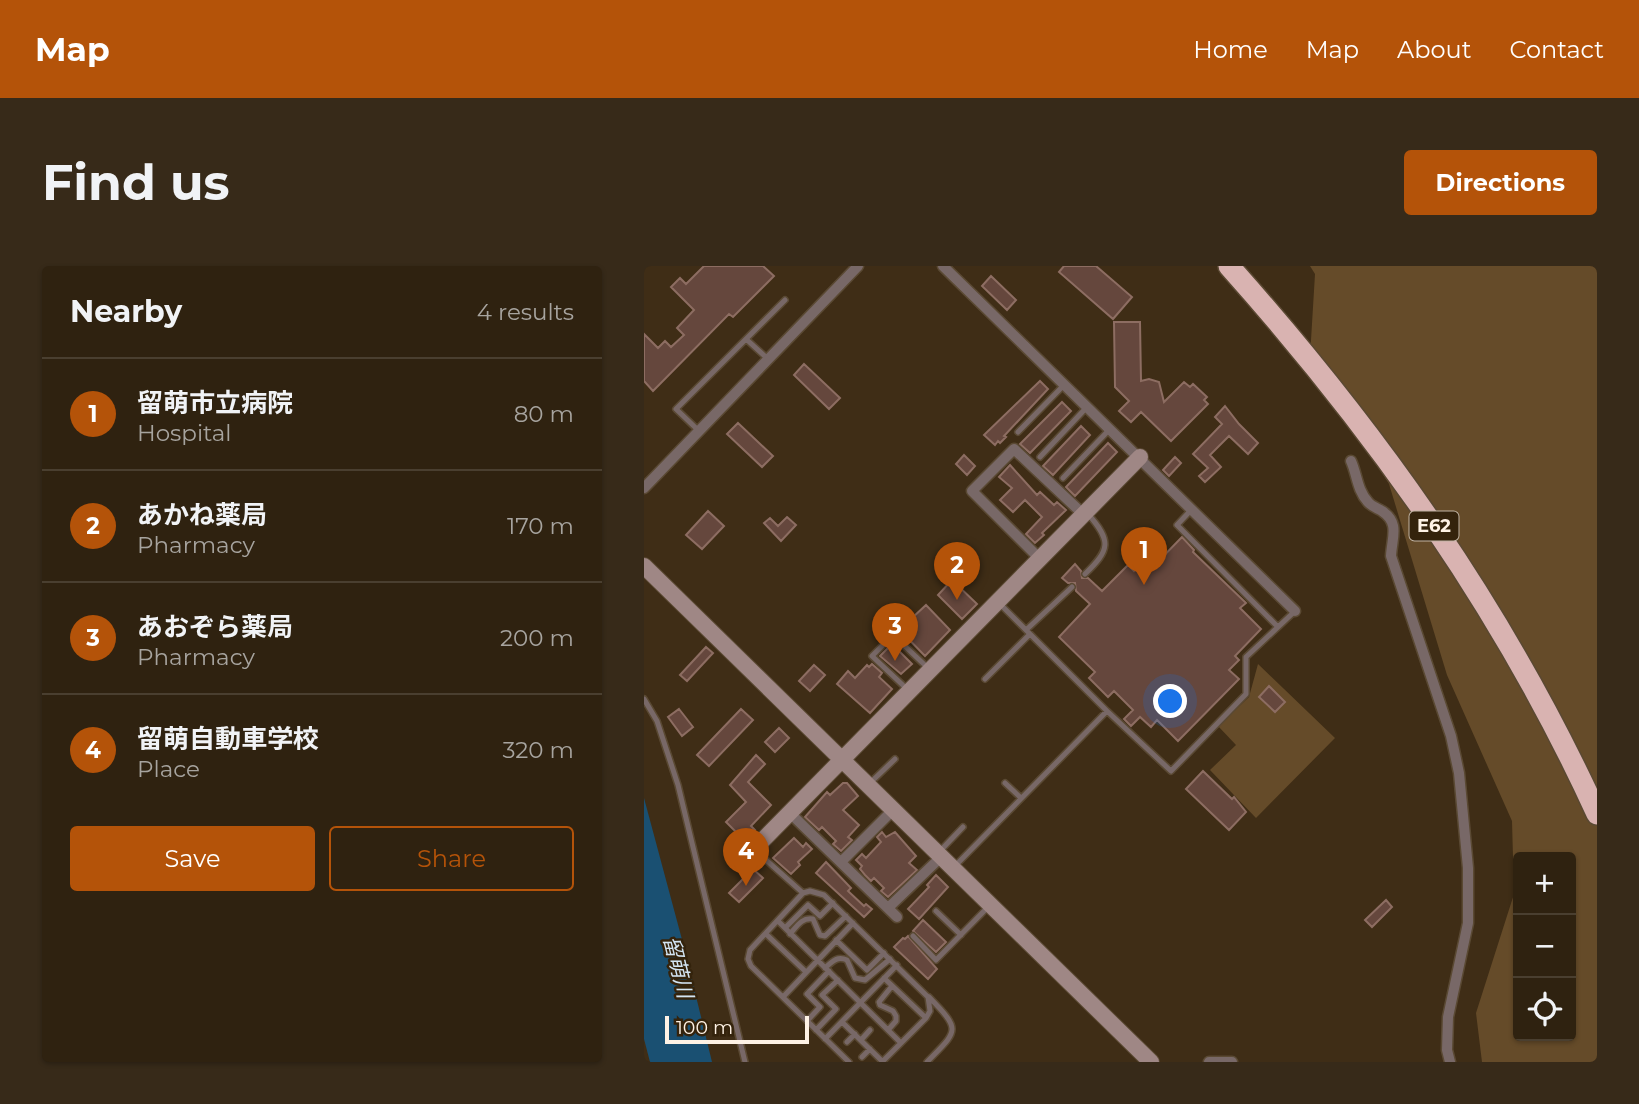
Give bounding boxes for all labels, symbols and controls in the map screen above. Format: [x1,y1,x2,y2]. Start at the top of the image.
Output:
text: Map [35,29,110,69]
text: Home [1193,35,1268,64]
text: Map [1306,35,1359,64]
text: About [1397,35,1471,64]
text: Contact [1509,35,1604,64]
button: Directions [1404,150,1597,215]
text: Find us [42,153,230,212]
text: Nearby [70,293,182,330]
text: 4 results [477,298,574,326]
text: 留萌市立病院 [137,387,293,419]
text: 1 [88,400,98,428]
text: 80 m [514,400,574,428]
text: Hospital [137,419,232,447]
text: あかね薬局 [137,499,267,531]
text: 2 [86,512,100,540]
text: 170 m [507,512,574,540]
road number: E62 [1410,512,1458,540]
pin: 1 [1121,527,1167,585]
text: Pharmacy [137,531,255,559]
pin: 2 [934,542,980,600]
pin: 3 [872,603,918,661]
text: あおぞら薬局 [137,611,293,643]
text: 3 [86,624,100,652]
text: 200 m [500,624,574,652]
text: Pharmacy [137,643,255,671]
your location [1153,684,1187,718]
text: 留萌自動車学校 [137,723,319,755]
text: 4 [85,736,101,764]
text: 320 m [502,736,574,764]
text: Place [137,755,200,783]
button: Save [70,826,315,891]
button: Share [329,826,574,891]
pin: 4 [723,828,769,886]
map controls [1513,852,1576,1041]
button: + [1513,852,1576,915]
button: − [1513,915,1576,978]
water label: 留萌川 [659,933,699,1002]
button: locate [1513,978,1576,1041]
scale bar [665,1013,808,1045]
text: 100 m [676,1016,733,1039]

